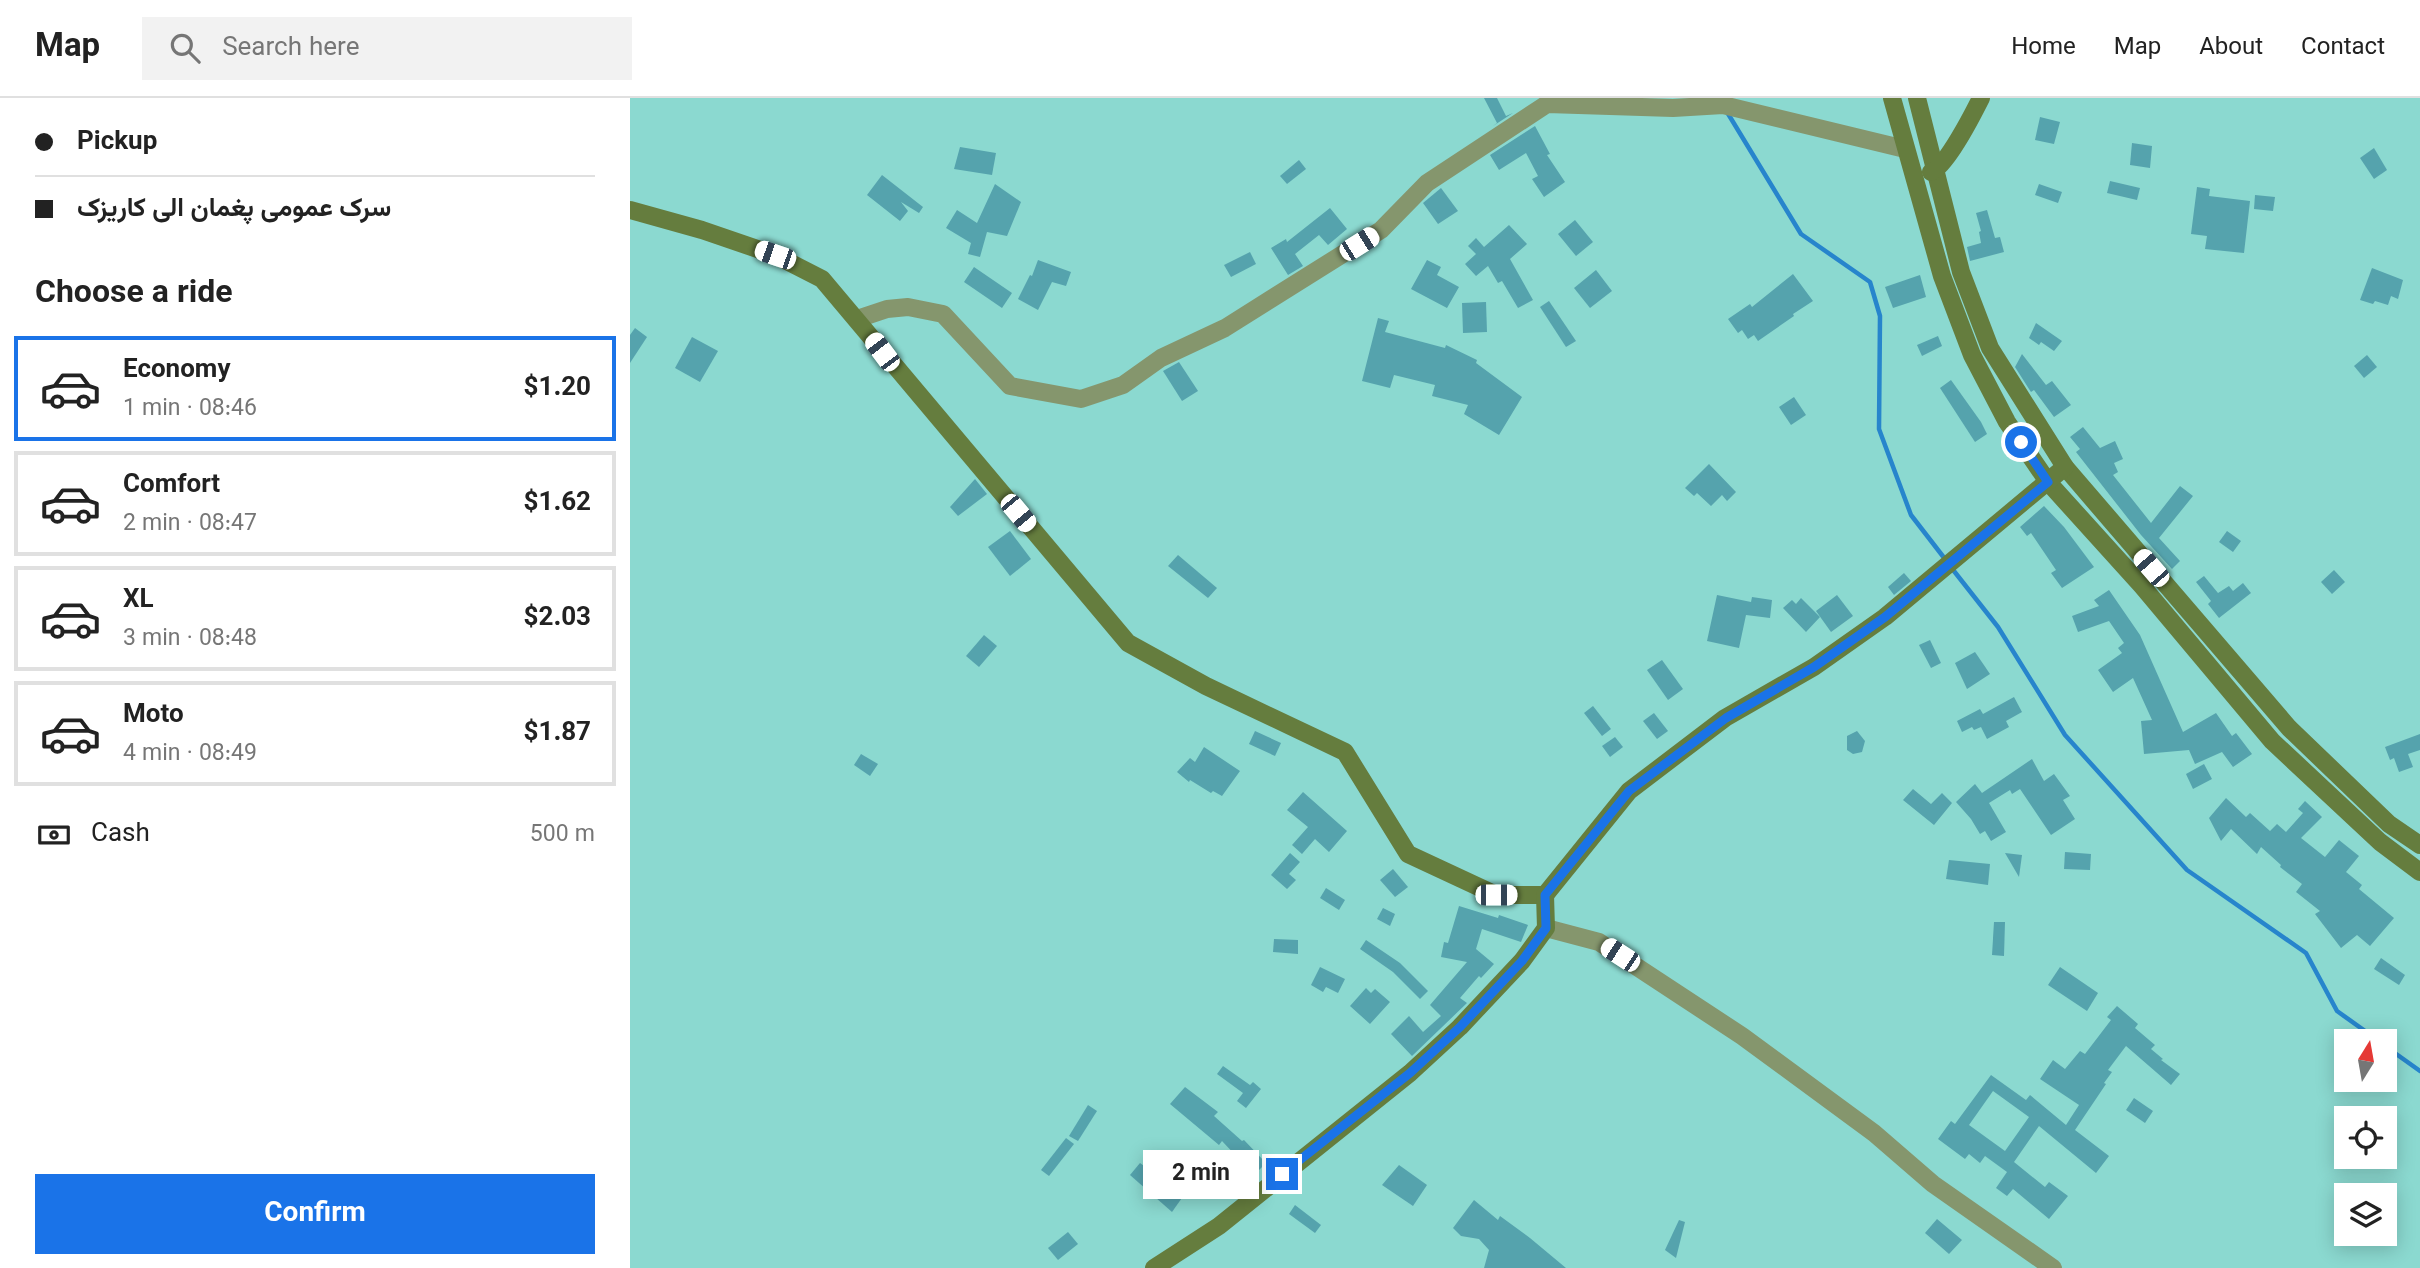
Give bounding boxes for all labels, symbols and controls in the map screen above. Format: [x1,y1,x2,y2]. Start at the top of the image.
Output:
search box [142,17,632,80]
text: Map [35,22,100,74]
text: Search here [222,28,359,69]
icon: search [166,29,204,67]
text: Home [2011,29,2076,67]
text: Map [2114,29,2161,67]
text: About [2199,29,2263,67]
text: Contact [2301,29,2385,67]
text: Pickup [77,122,157,163]
text: سرک عمومی پغمان الی کاریزک [77,189,391,230]
car [1336,224,1383,264]
car [752,238,799,272]
text: Choose a ride [35,269,232,319]
car [861,329,904,375]
text: Economy [123,350,230,391]
icon: car [39,357,102,420]
text: $1.20 [524,368,591,409]
text: 1 min · 08:46 [123,391,257,427]
route start [2005,426,2037,458]
text: Comfort [123,465,220,506]
icon: car [39,472,102,535]
text: $1.62 [524,483,591,524]
car [997,490,1040,536]
text: 2 min · 08:47 [123,506,257,542]
car [2130,545,2173,591]
text: XL [123,580,154,621]
icon: car [39,587,102,650]
text: $2.03 [524,598,591,639]
text: 3 min · 08:48 [123,621,257,657]
text: Moto [123,695,184,736]
icon: car [39,702,102,765]
text: $1.87 [524,713,591,754]
text: 4 min · 08:49 [123,736,257,772]
text: Cash [91,814,150,855]
icon: cash [35,816,73,854]
text: 500 m [530,817,595,853]
car [1476,885,1518,906]
car [1597,935,1644,975]
north arrow [2334,1029,2398,1092]
map controls [2334,1029,2397,1246]
button: locate [2334,1106,2397,1169]
callout: 2 min [1142,1150,1258,1198]
text: 2 min [1172,1156,1230,1192]
route end [1266,1158,1298,1190]
button: Confirm [35,1174,595,1254]
button: layers [2334,1183,2397,1246]

